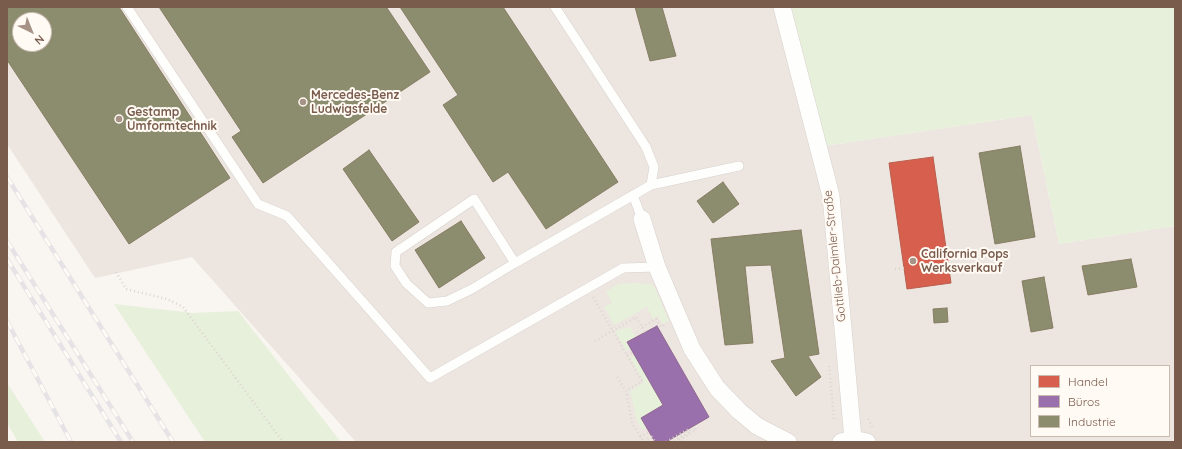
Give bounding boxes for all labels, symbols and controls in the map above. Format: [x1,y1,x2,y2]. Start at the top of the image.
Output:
north arrow [12,12,52,52]
text: N [32,32,47,48]
place label: Mercedes-Benz Ludwigsfelde [311,88,399,116]
marker: Mercedes-Benz Ludwigsfelde [298,97,308,107]
place label: Gestamp Umformtechnik [127,105,217,133]
marker: Gestamp Umformtechnik [114,114,124,124]
street label: Gottlieb-Daimler-Straße [821,189,849,323]
place label: California Pops Werksverkauf [921,247,1009,275]
marker: California Pops Werksverkauf [908,256,918,266]
legend [1030,365,1170,437]
text: Handel [1068,374,1108,389]
text: Büros [1068,394,1100,409]
text: Industrie [1068,414,1116,429]

